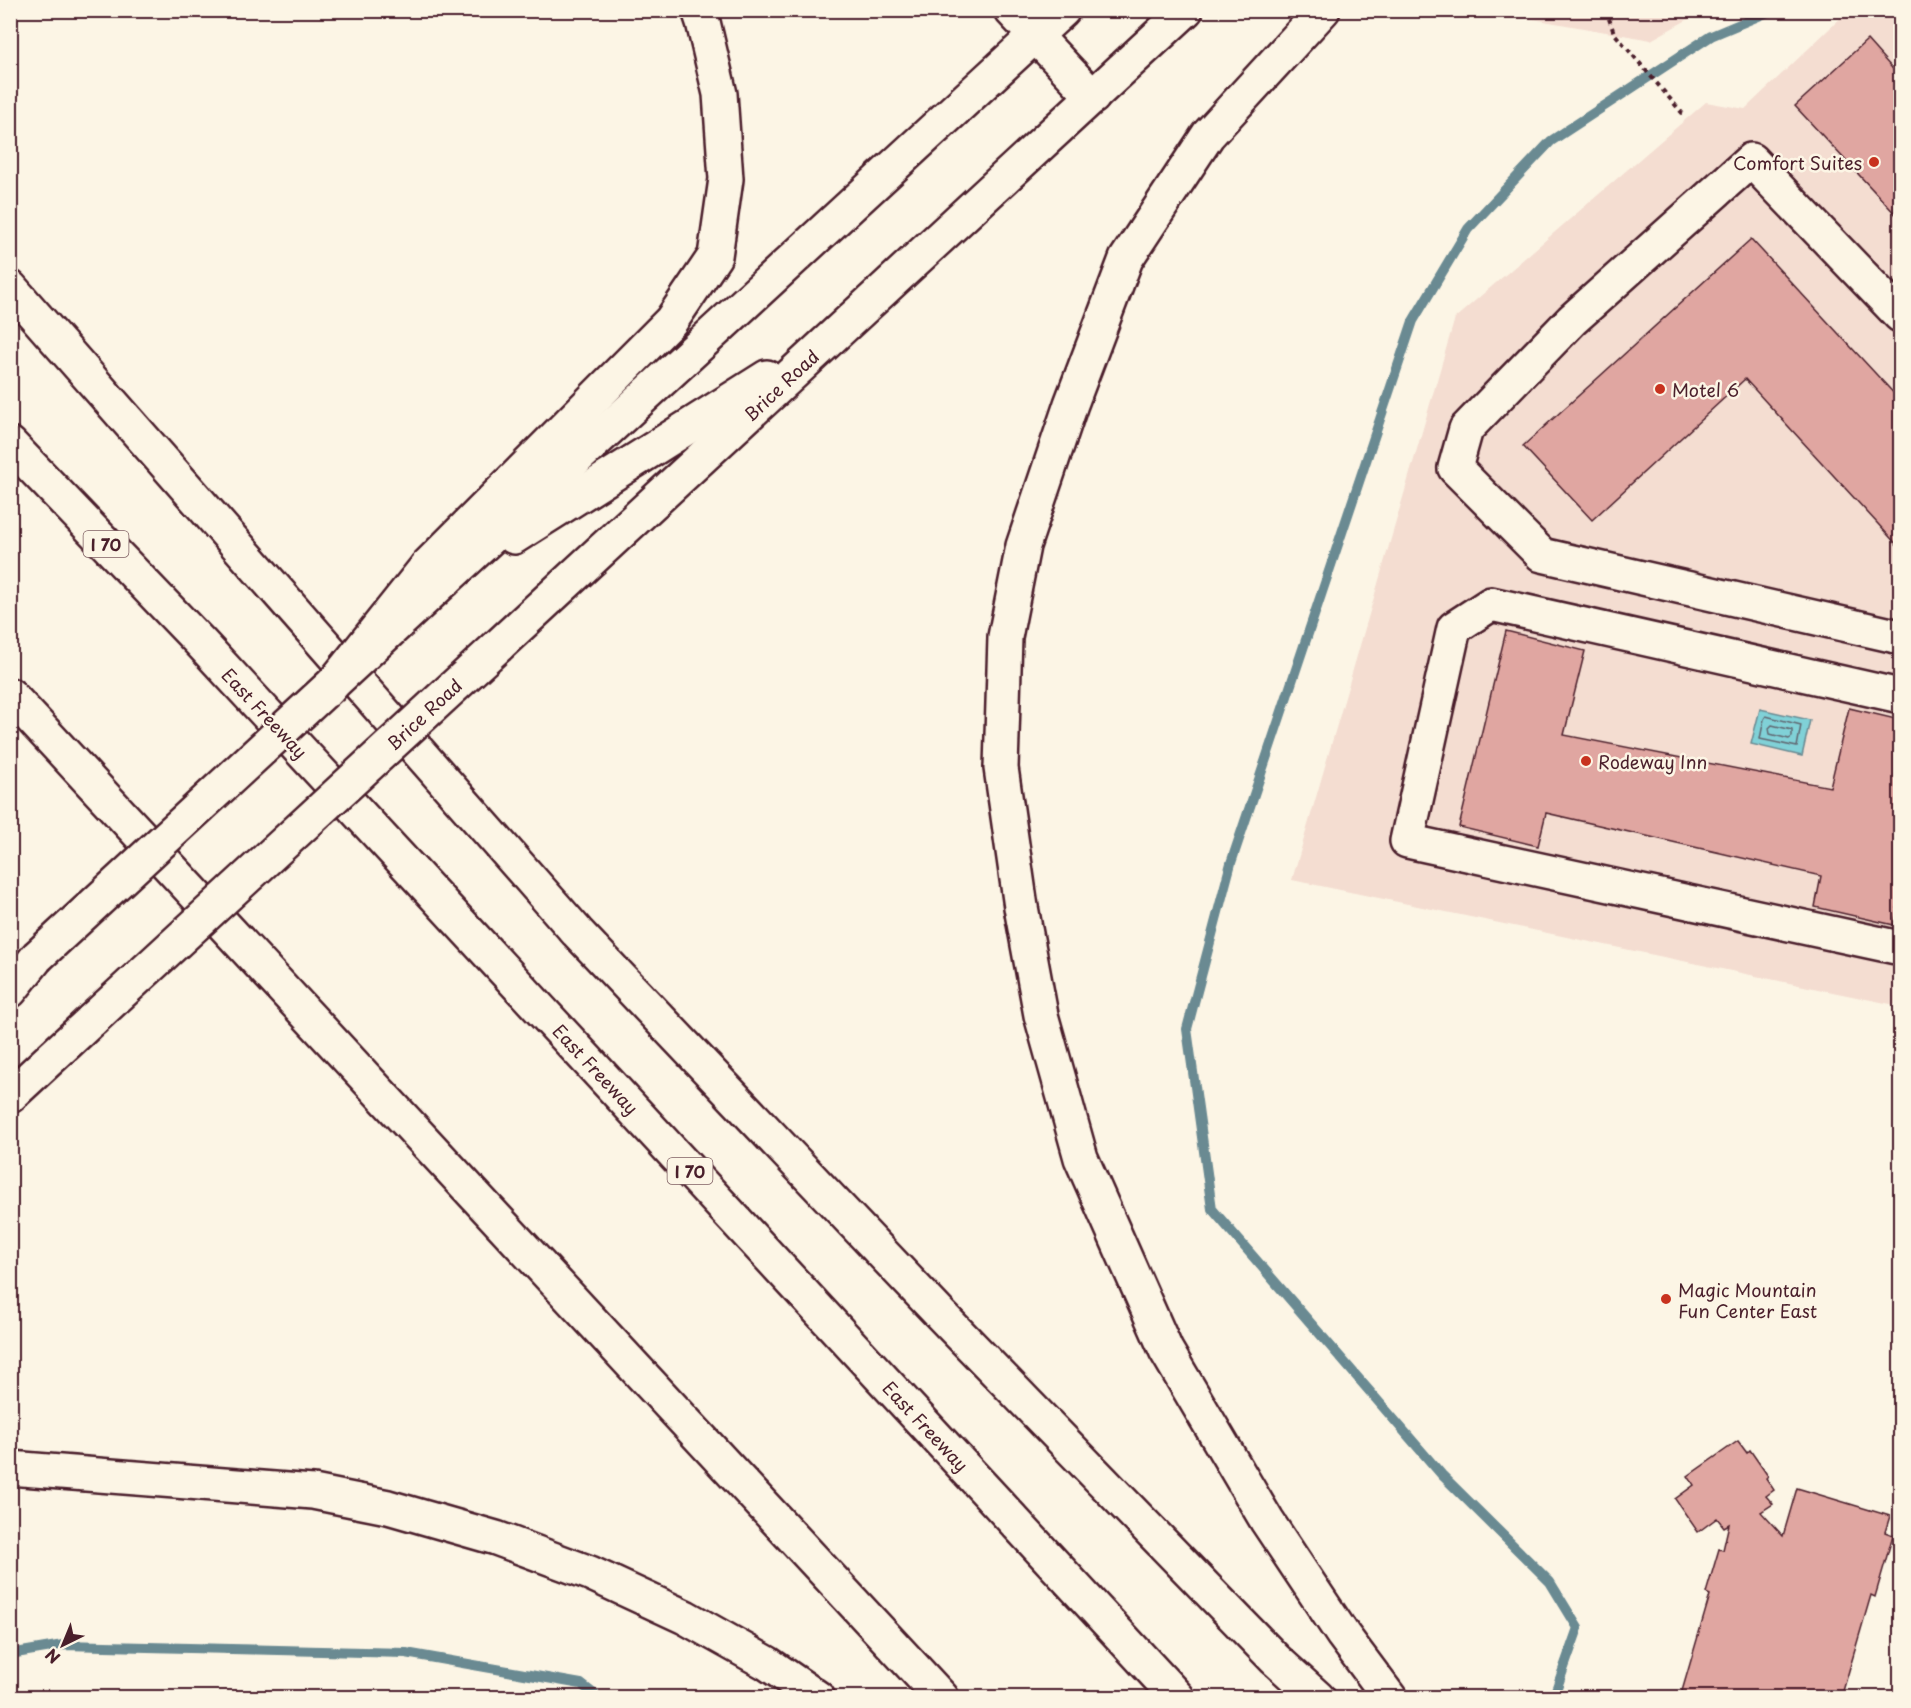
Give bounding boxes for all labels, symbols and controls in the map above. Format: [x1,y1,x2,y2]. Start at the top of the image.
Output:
place label: Comfort Suites [1733,149,1862,176]
marker: Comfort Suites [1867,155,1881,169]
street label: Brice Road [737,343,825,427]
place label: Motel 6 [1672,376,1739,403]
marker: Motel 6 [1653,382,1667,396]
road number: I 70 [84,531,128,557]
street label: East Freeway [216,662,314,764]
street label: Brice Road [380,672,468,756]
place label: Rodeway Inn [1598,748,1707,775]
marker: Rodeway Inn [1579,754,1593,768]
street label: East Freeway [547,1018,645,1120]
road number: I 70 [668,1158,712,1184]
place label: Magic Mountain Fun Center East [1678,1276,1817,1324]
marker: Magic Mountain Fun Center East [1659,1292,1673,1306]
street label: East Freeway [877,1375,975,1477]
north arrow [33,1615,93,1675]
text: N [39,1644,65,1670]

